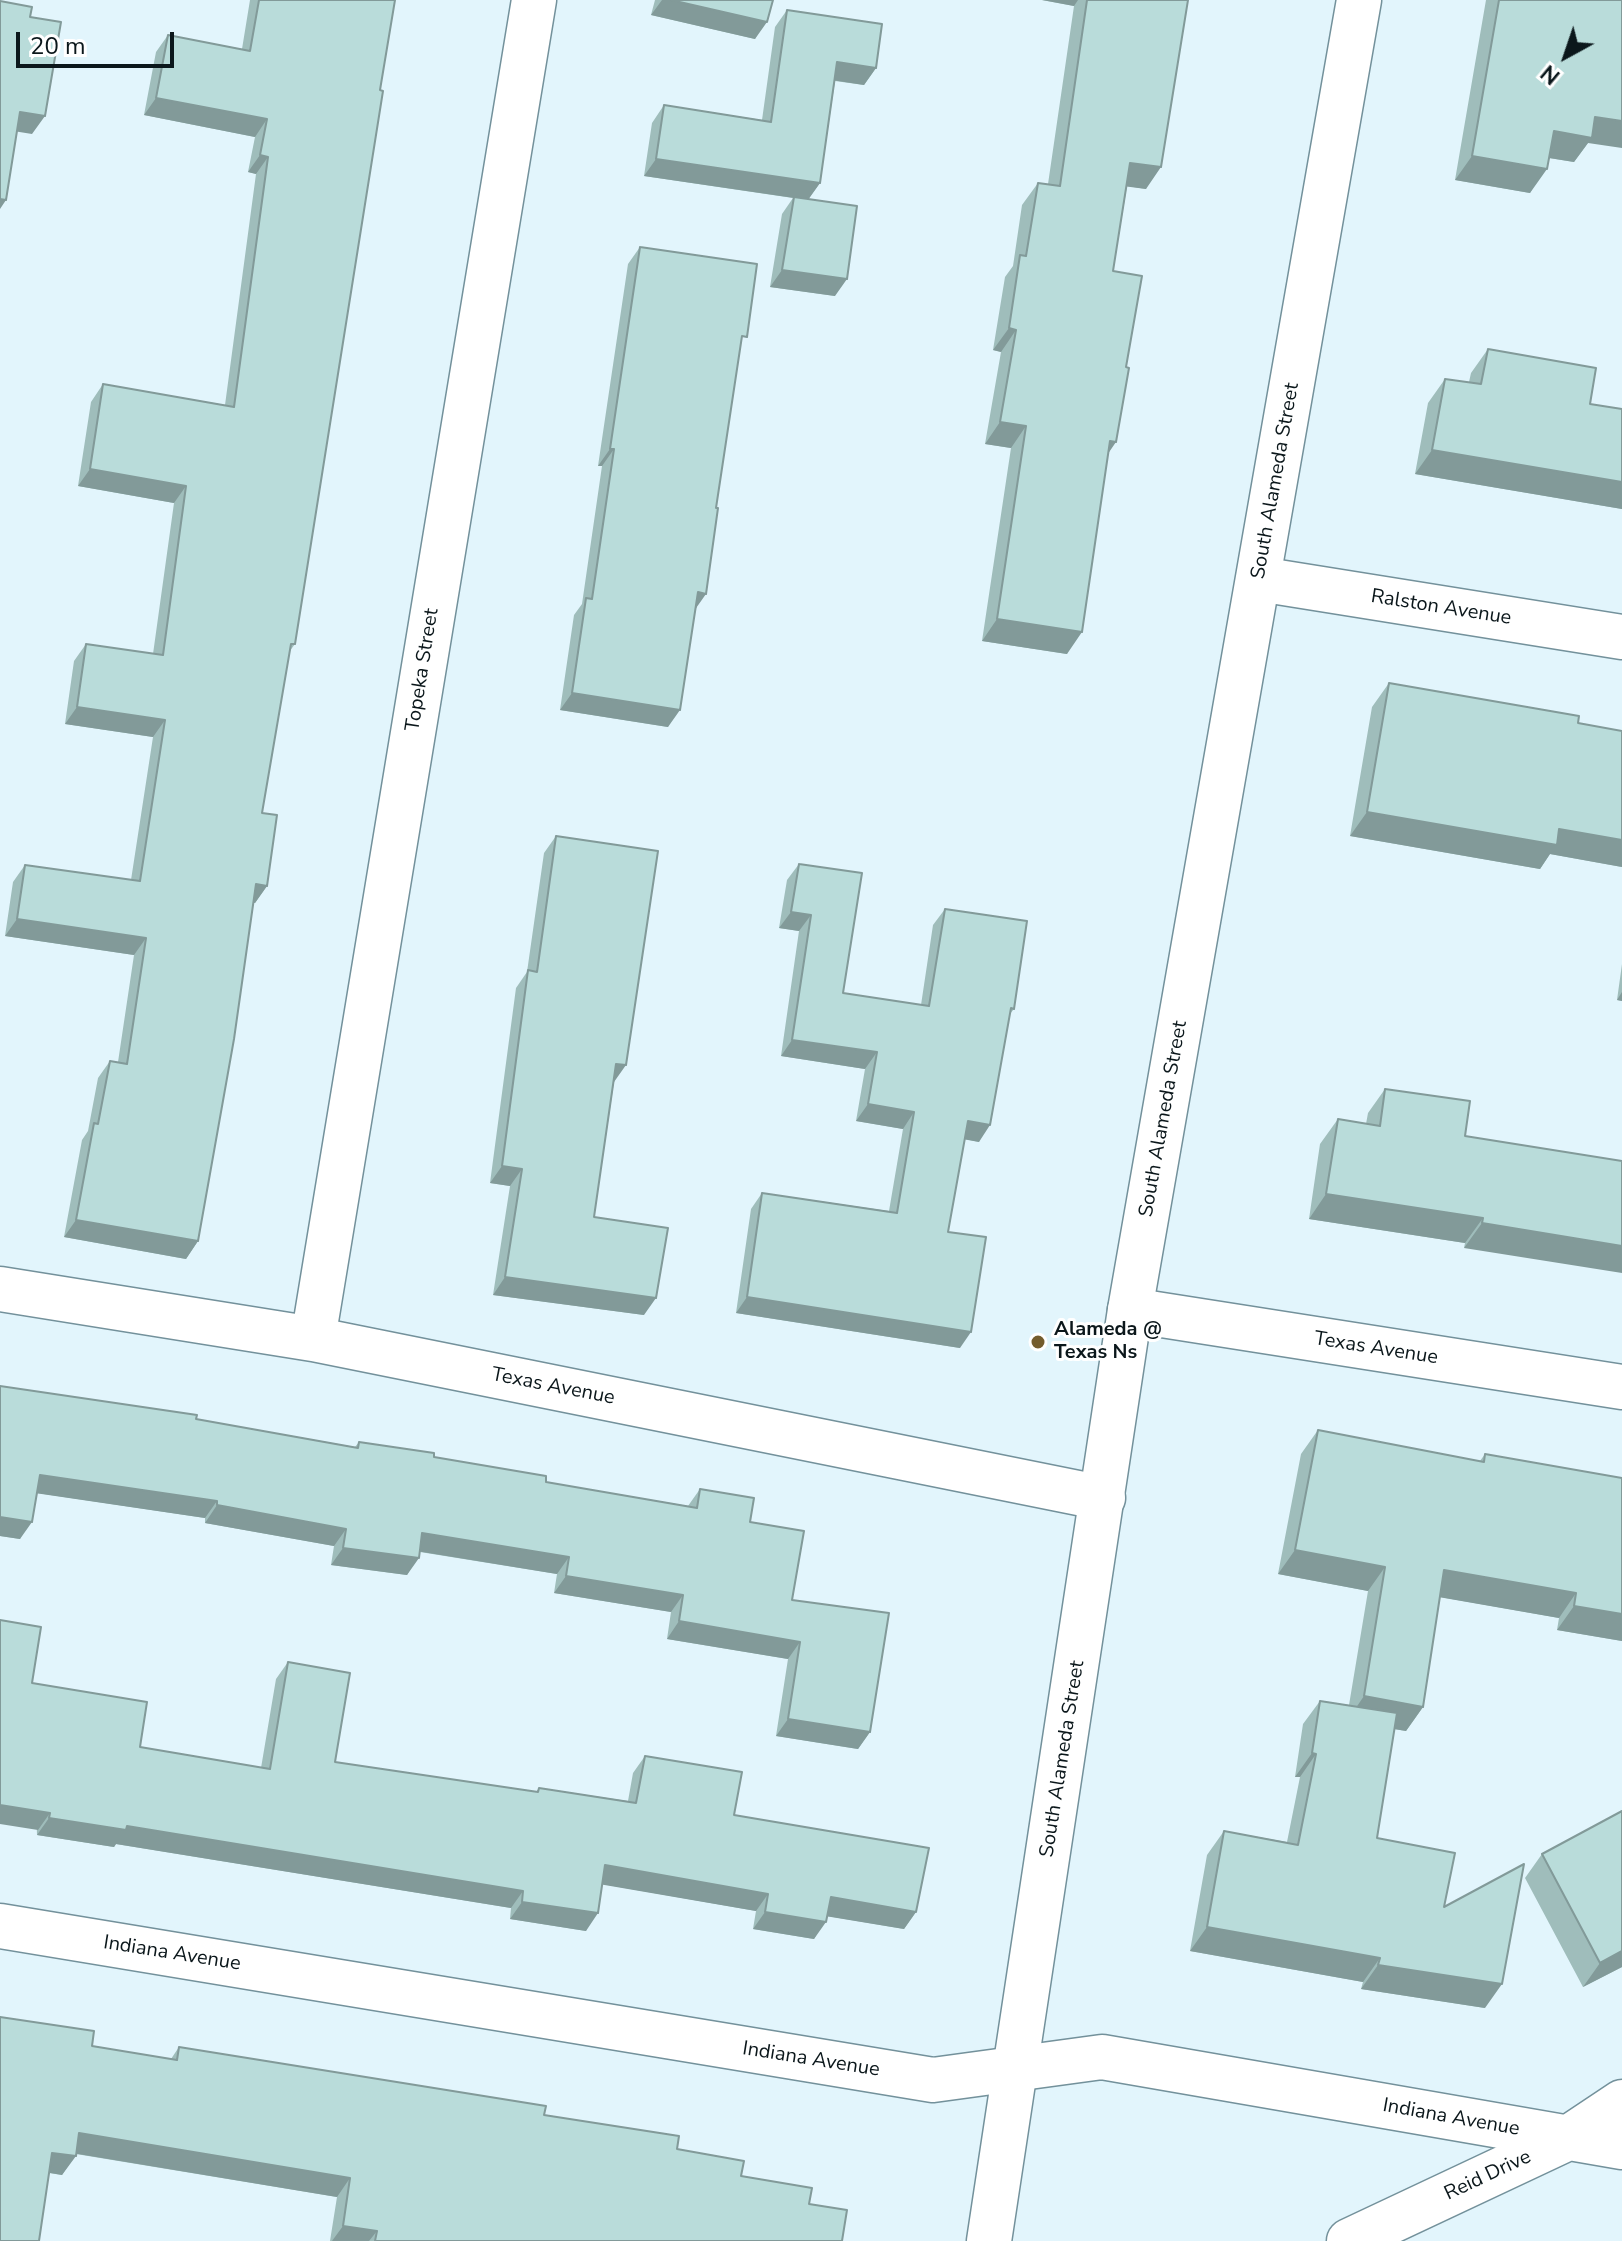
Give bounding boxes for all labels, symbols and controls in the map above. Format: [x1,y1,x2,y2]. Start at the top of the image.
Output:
scale bar [20,16,178,66]
north arrow [1526,16,1606,96]
text: 20 m [30,30,86,62]
text: N [1535,58,1567,91]
street label: South Alameda Street [1247,381,1305,581]
street label: Ralston Avenue [1369,585,1513,631]
street label: Topeka Street [401,607,445,733]
street label: South Alameda Street [1135,1019,1193,1219]
place label: Alameda @ Texas Ns [1054,1318,1162,1365]
street label: Texas Avenue [1312,1327,1440,1371]
marker: Alameda @ Texas Ns [1029,1333,1047,1351]
street label: Texas Avenue [489,1363,617,1411]
street label: South Alameda Street [1036,1659,1090,1859]
street label: Indiana Avenue [102,1931,242,1977]
street label: Indiana Avenue [741,2037,881,2083]
street label: Indiana Avenue [1381,2094,1521,2142]
street label: Reid Drive [1441,2146,1535,2206]

